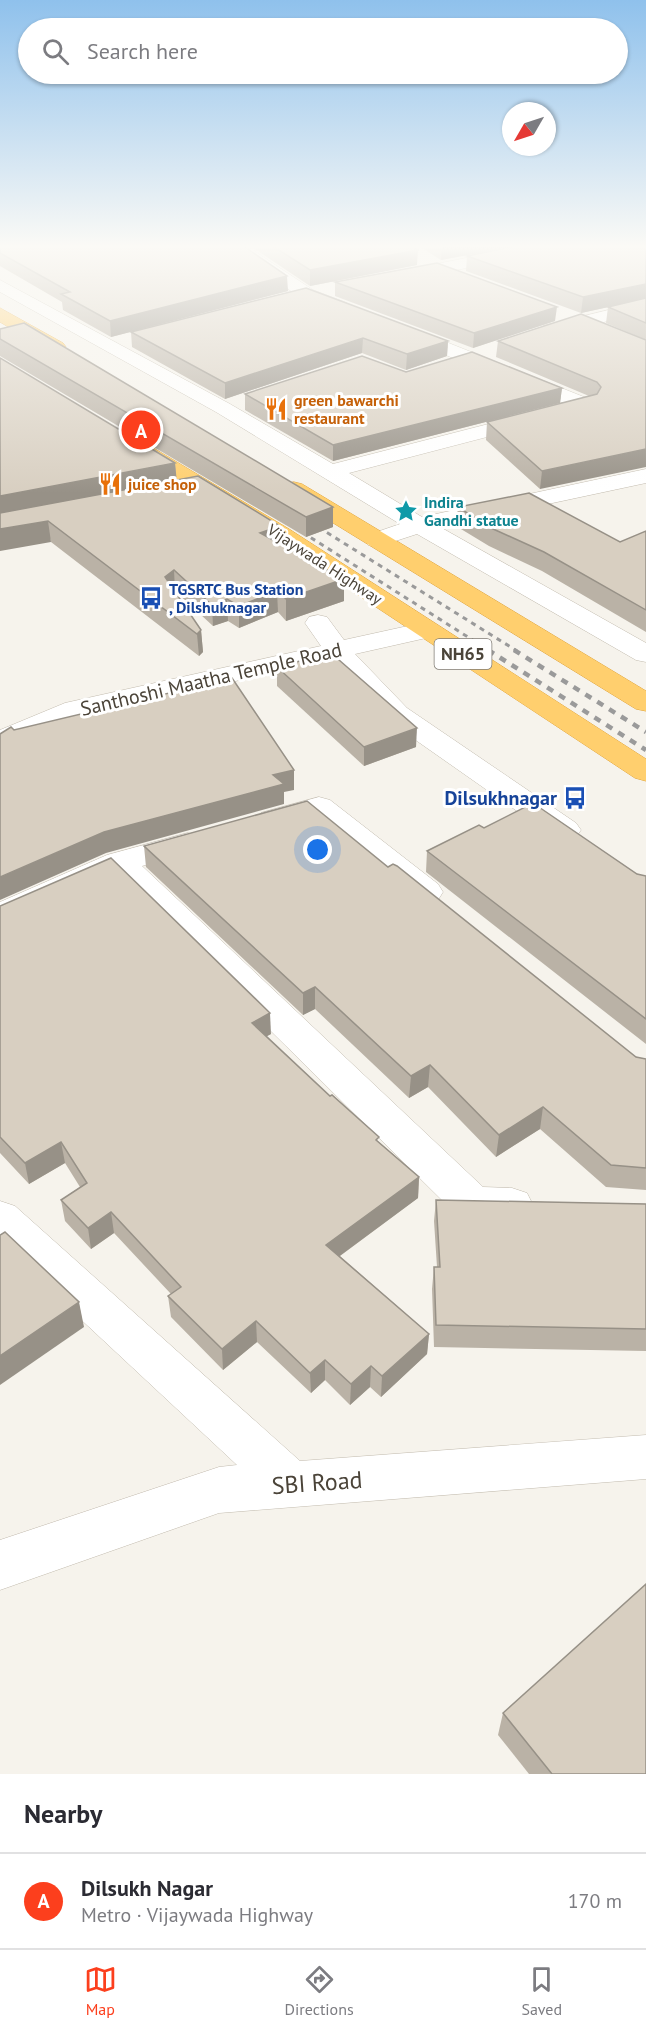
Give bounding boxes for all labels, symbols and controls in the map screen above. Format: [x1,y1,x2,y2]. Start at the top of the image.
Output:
search box [18,18,628,84]
icon: search [39,35,72,68]
text: Search here [87,37,198,65]
north arrow [502,102,556,156]
place label: green bawarchi restaurant [294,390,399,428]
restaurant icon: green bawarchi restaurant [263,396,289,422]
pin: A [122,408,160,452]
restaurant icon: juice shop [97,471,123,497]
place label: juice shop [127,474,197,494]
place label: Indira Gandhi statue [424,492,519,530]
place icon: Indira Gandhi statue [393,498,419,524]
street label: Vijaywada Highway [263,519,387,609]
place label: TGSRTC Bus Station , Dilshuknagar [169,579,303,617]
bus stop icon: TGSRTC Bus Station , Dilshuknagar [138,585,164,611]
street label: Santhoshi Maatha Temple Road [78,636,344,722]
road number: NH65 [434,639,492,669]
place label: Dilsukhnagar [444,785,557,811]
bus stop icon: Dilsukhnagar [562,785,588,811]
your location [303,835,332,864]
street label: SBI Road [271,1464,363,1501]
text: Nearby [24,1797,102,1830]
text: Dilsukh Nagar [81,1874,213,1902]
text: A [37,1888,50,1914]
text: 170 m [568,1888,622,1914]
text: Metro · Vijaywada Highway [81,1902,313,1928]
tab: Map [84,1963,117,2019]
tab: Directions [285,1963,354,2019]
tab: Saved [521,1963,562,2019]

